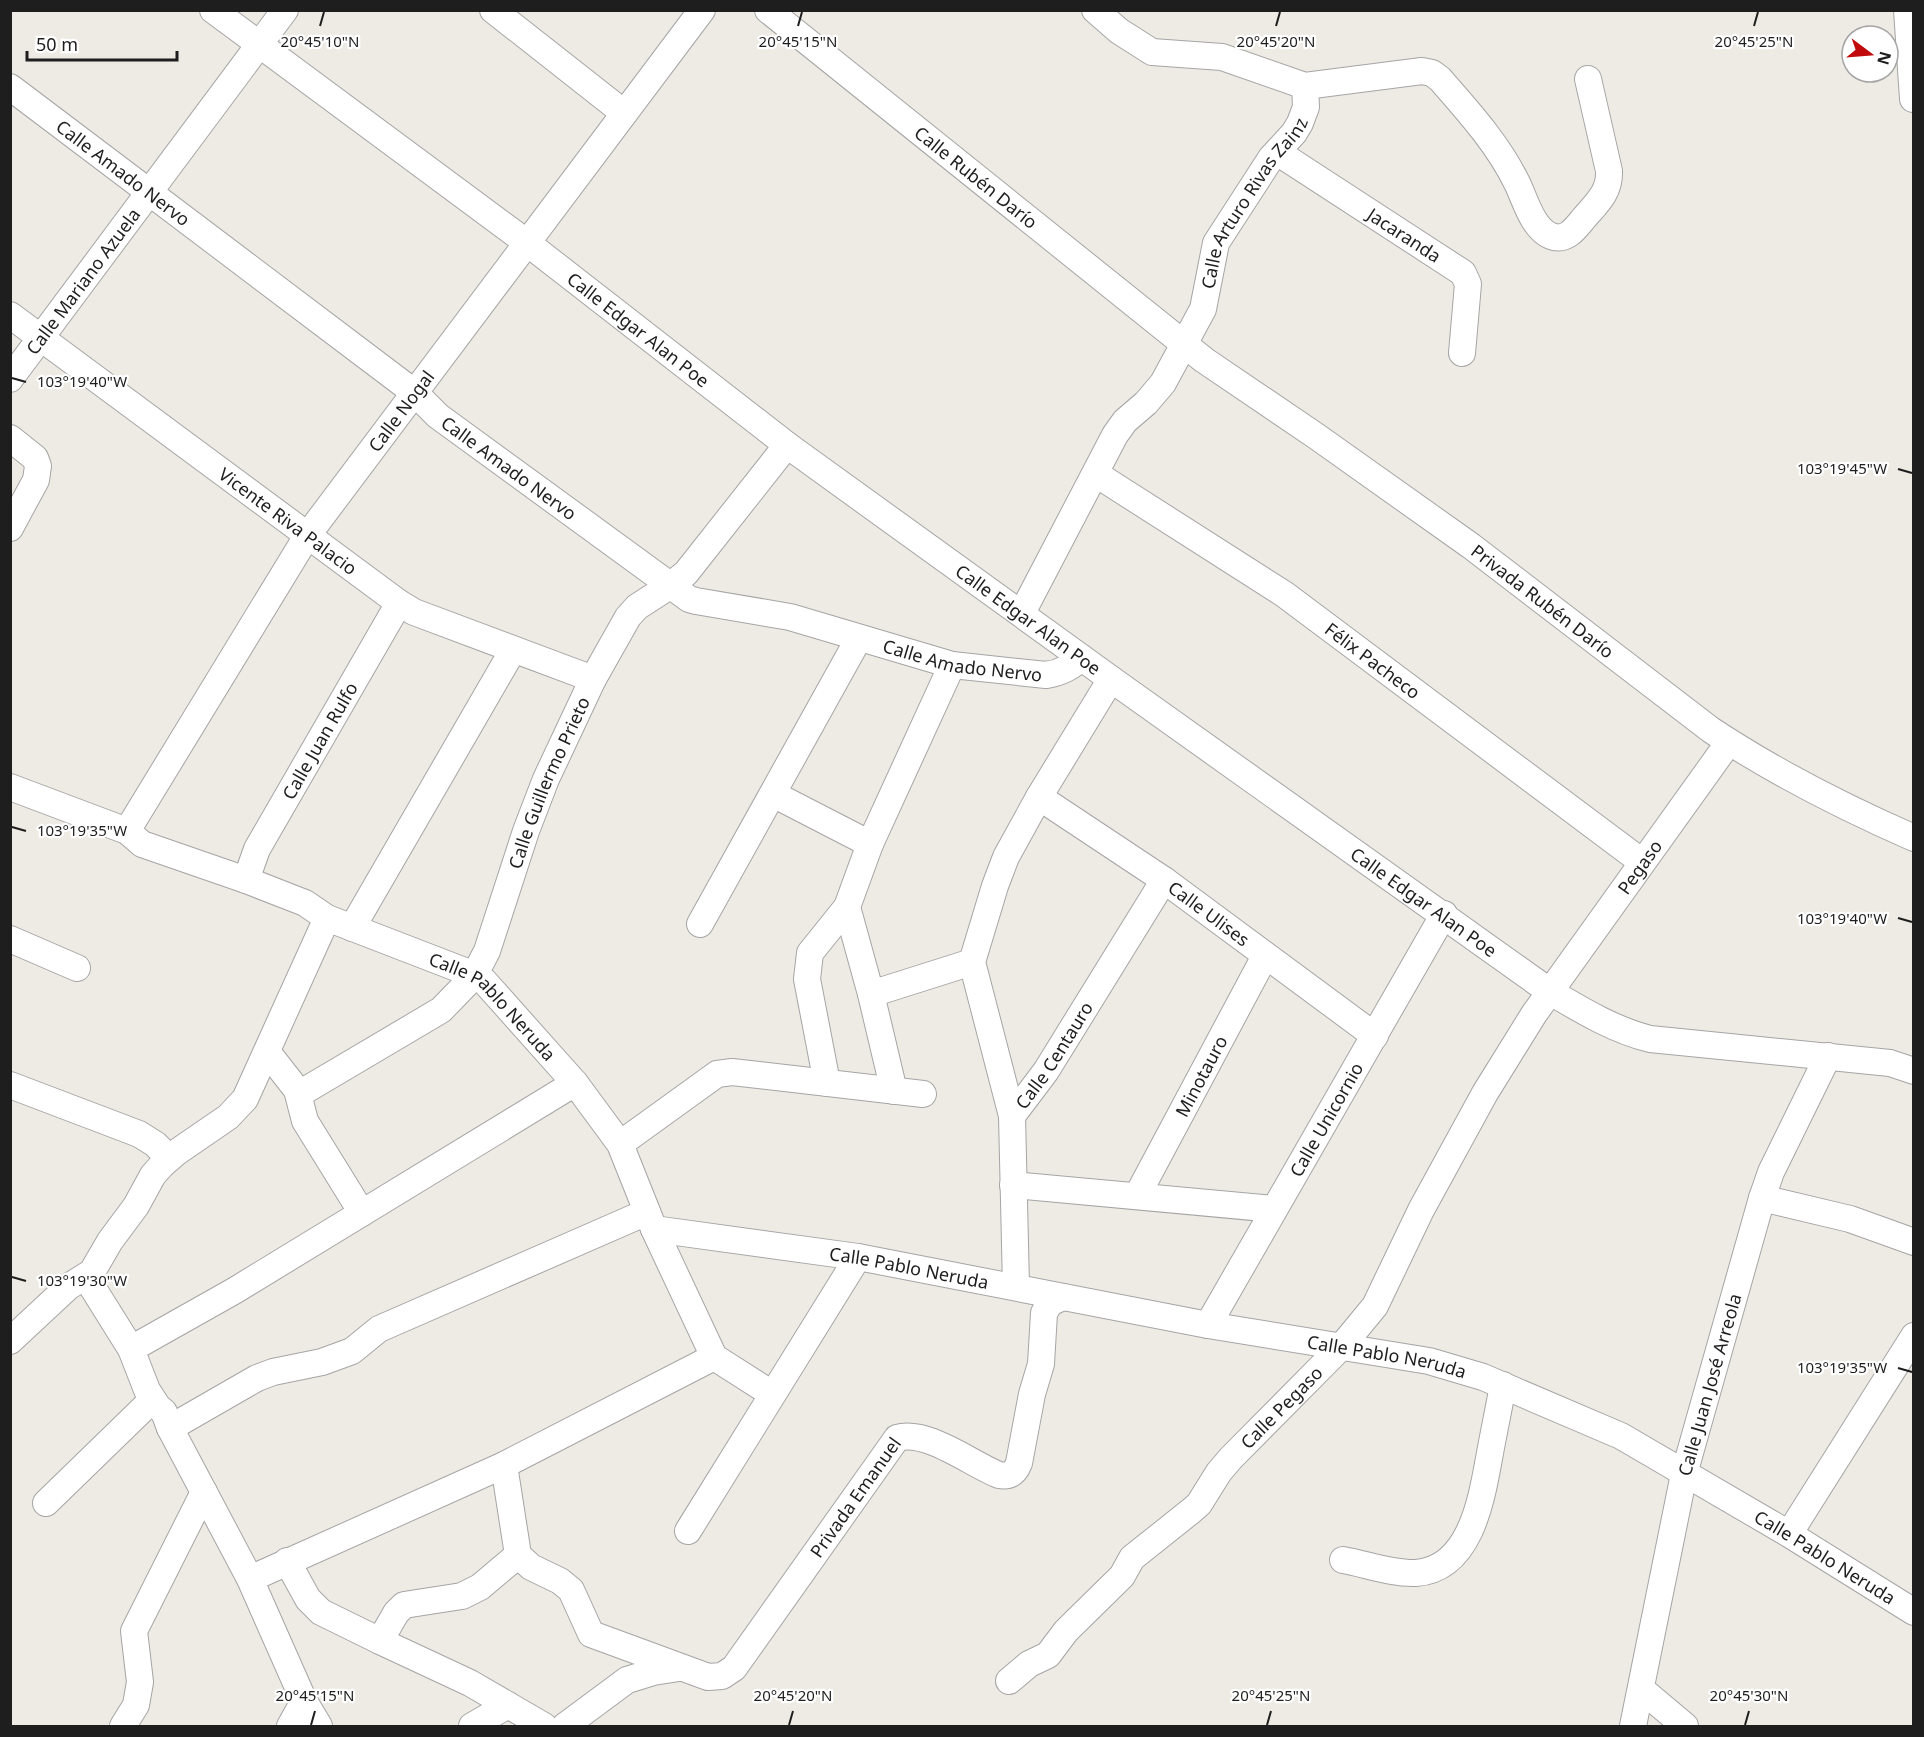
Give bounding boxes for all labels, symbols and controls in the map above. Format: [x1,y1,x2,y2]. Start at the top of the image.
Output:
scale bar [27,24,177,62]
north arrow [1840,24,1900,84]
text: 20°45'10"N [281,31,359,51]
text: 20°45'15"N [759,31,837,51]
text: 20°45'20"N [1237,31,1315,51]
text: 20°45'25"N [1715,31,1793,51]
text: 50 m [36,32,78,56]
text: N [1872,49,1897,67]
street label: Calle Amado Nervo [51,114,195,231]
street label: Calle Arturo Rivas Zainz [1195,114,1313,291]
street label: Calle Rubén Darío [910,120,1043,234]
street label: Jacaranda [1361,201,1446,268]
street label: Calle Mariano Azuela [20,203,145,359]
street label: Calle Edgar Alan Poe [562,267,714,392]
street label: Calle Nogal [362,365,439,457]
text: 103°19'40"W [37,371,127,391]
street label: Calle Amado Nervo [436,410,582,525]
text: 103°19'45"W [1797,458,1887,478]
street label: Vicente Riva Palacio [214,462,362,580]
street label: Privada Rubén Darío [1467,539,1619,663]
street label: Calle Edgar Alan Poe [951,559,1106,680]
street label: Félix Pacheco [1320,617,1425,704]
street label: Calle Amado Nervo [880,633,1043,687]
street label: Calle Juan Rulfo [276,678,363,804]
street label: Calle Guillermo Prieto [503,693,595,872]
text: 103°19'35"W [37,820,127,840]
street label: Pegaso [1612,835,1667,899]
street label: Calle Edgar Alan Poe [1346,842,1502,962]
street label: Calle Ulises [1163,875,1255,951]
text: 103°19'40"W [1797,908,1887,928]
street label: Calle Pablo Neruda [426,947,561,1066]
street label: Calle Centauro [1010,997,1098,1114]
street label: Minotauro [1170,1031,1232,1121]
street label: Calle Unicornio [1284,1058,1368,1181]
street label: Calle Pablo Neruda [828,1241,991,1294]
text: 103°19'30"W [37,1270,127,1290]
street label: Calle Juan José Arreola [1672,1291,1746,1479]
street label: Calle Pablo Neruda [1306,1329,1469,1383]
text: 103°19'35"W [1797,1357,1887,1377]
street label: Calle Pegaso [1235,1361,1328,1454]
street label: Privada Emanuel [804,1432,906,1562]
street label: Calle Pablo Neruda [1750,1504,1900,1610]
text: 20°45'15"N [276,1685,354,1705]
text: 20°45'20"N [754,1685,832,1705]
text: 20°45'25"N [1232,1685,1310,1705]
text: 20°45'30"N [1710,1685,1788,1705]

